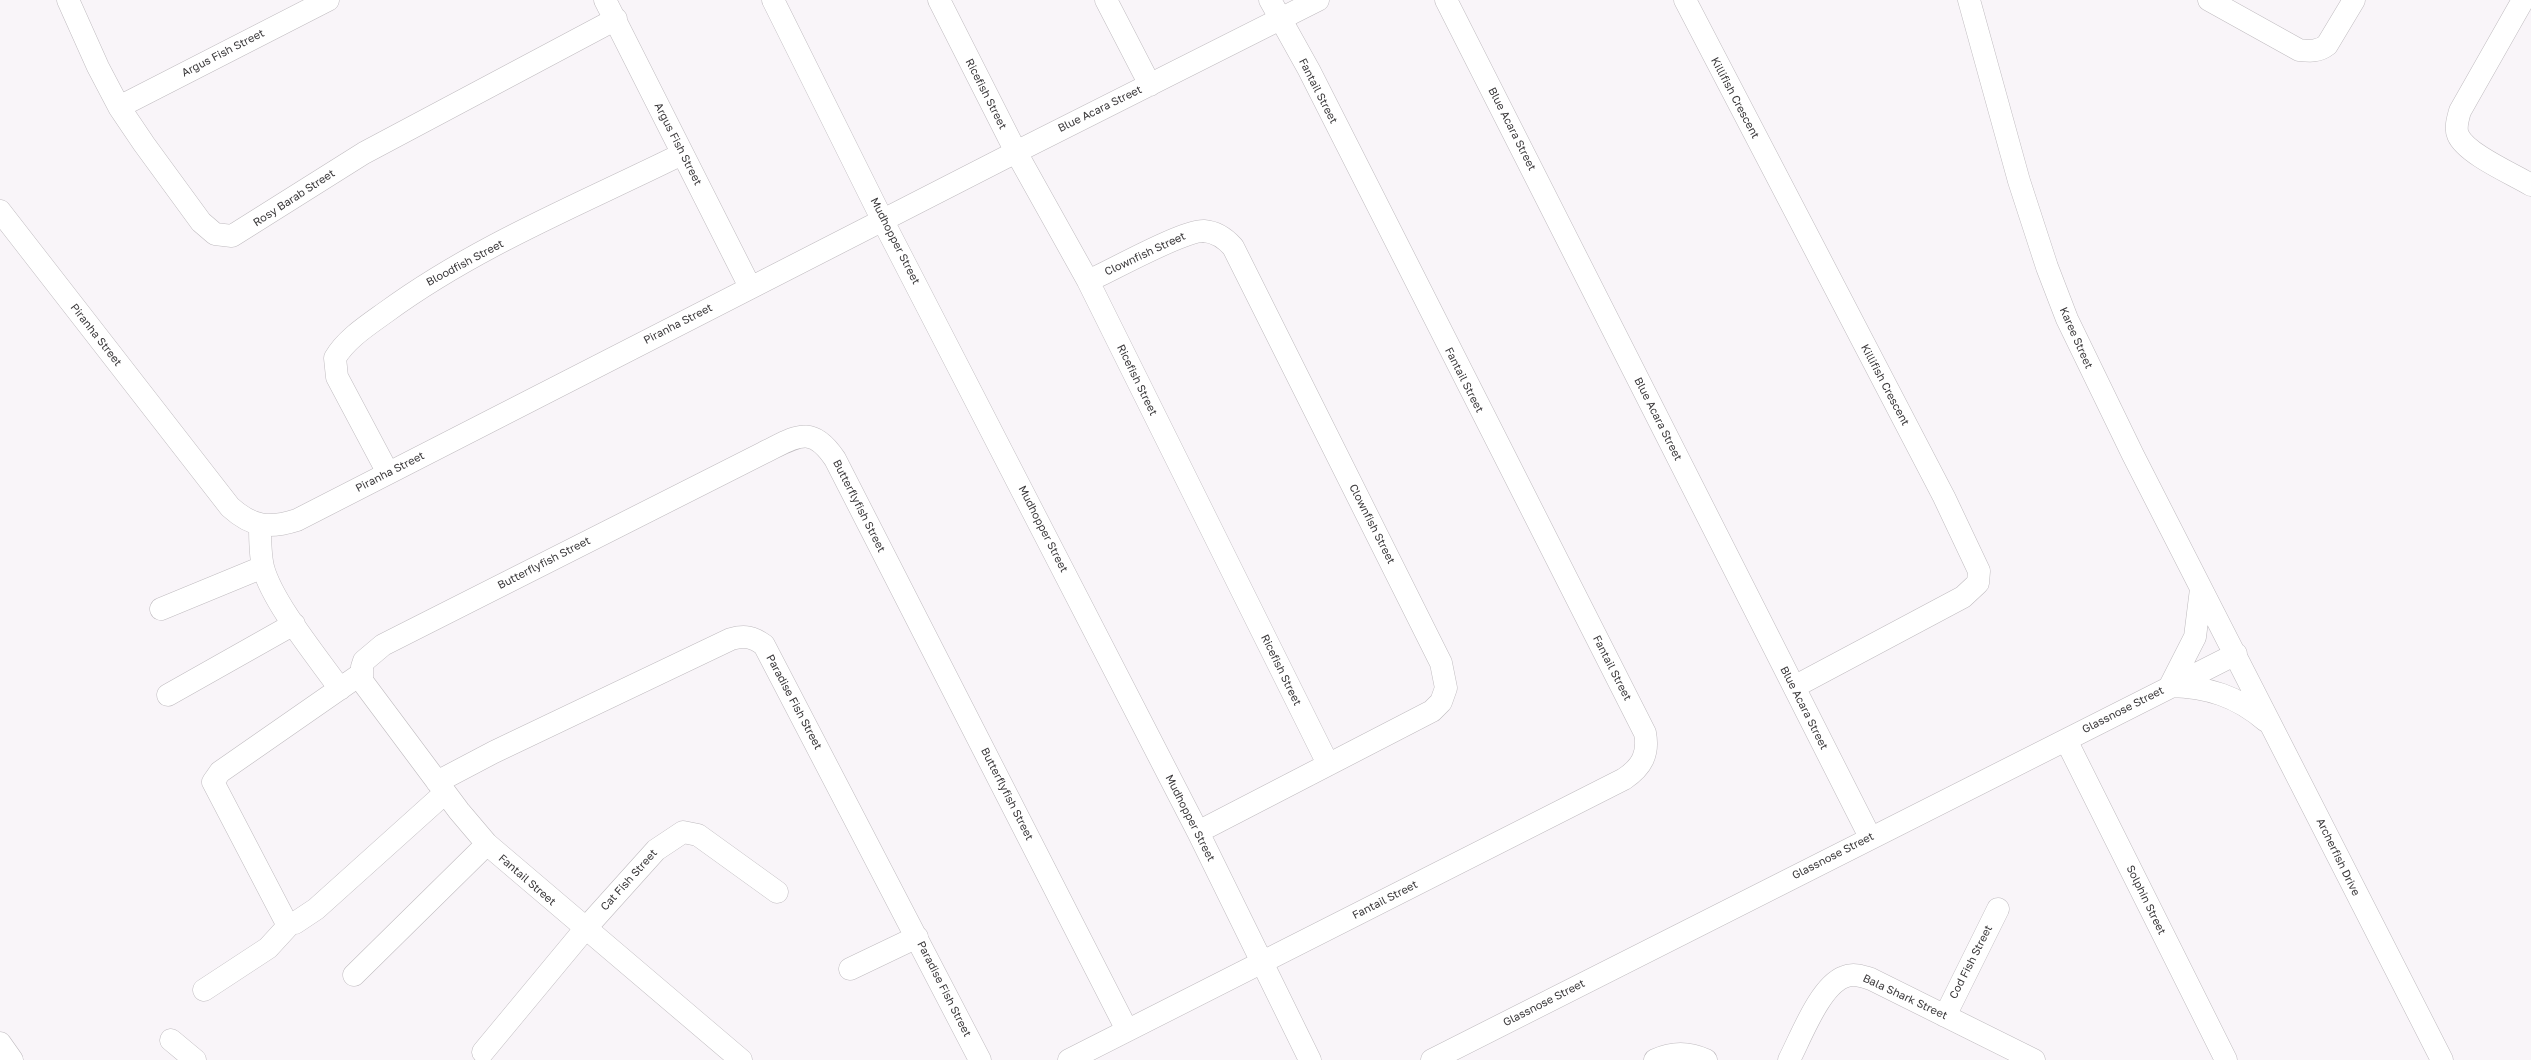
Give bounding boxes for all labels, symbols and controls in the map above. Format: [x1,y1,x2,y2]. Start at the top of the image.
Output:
street label: Argus Fish Street [179,26,267,80]
street label: Killifish Crescent [1708,55,1762,141]
street label: Ricefish Street [963,56,1009,132]
street label: Fantail Street [1296,56,1340,126]
street label: Blue Acara Street [1056,83,1144,135]
street label: Blue Acara Street [1485,85,1539,173]
street label: Argus Fish Street [651,100,705,188]
street label: Rosy Barab Street [251,167,337,229]
street label: Mudhopper Street [867,195,923,287]
street label: Clownfish Street [1102,229,1188,279]
street label: Bloodfish Street [424,237,506,289]
street label: Piranha Street [68,301,124,369]
street label: Piranha Street [641,301,715,347]
street label: Karee Street [2057,305,2095,371]
street label: Ricefish Street [1114,342,1160,418]
street label: Killifish Crescent [1858,342,1912,428]
street label: Fantail Street [1442,345,1486,415]
street label: Blue Acara Street [1631,375,1685,463]
street label: Piranha Street [353,449,427,495]
street label: Butterflyfish Street [830,457,888,555]
street label: Clownfish Street [1346,482,1398,566]
street label: Mudhopper Street [1015,483,1071,575]
street label: Butterflyfish Street [495,534,593,592]
street label: Ricefish Street [1258,632,1304,708]
street label: Fantail Street [1590,633,1634,703]
street label: Paradise Fish Street [763,652,825,752]
street label: Blue Acara Street [1777,664,1831,752]
street label: Glassnose Street [2080,684,2166,736]
street label: Butterflyfish Street [978,745,1036,843]
street label: Mudhopper Street [1162,772,1218,864]
street label: Archerfish Drive [2313,816,2363,898]
street label: Glassnose Street [1790,830,1876,882]
street label: Cat Fish Street [598,847,660,913]
street label: Fantail Street [496,852,558,908]
street label: Solphin Street [2123,863,2169,937]
street label: Fantail Street [1350,878,1420,922]
street label: Cod Fish Street [1947,923,1995,1001]
street label: Paradise Fish Street [914,939,974,1039]
street label: Bala Shark Street [1861,972,1949,1022]
street label: Glassnose Street [1501,977,1587,1029]

